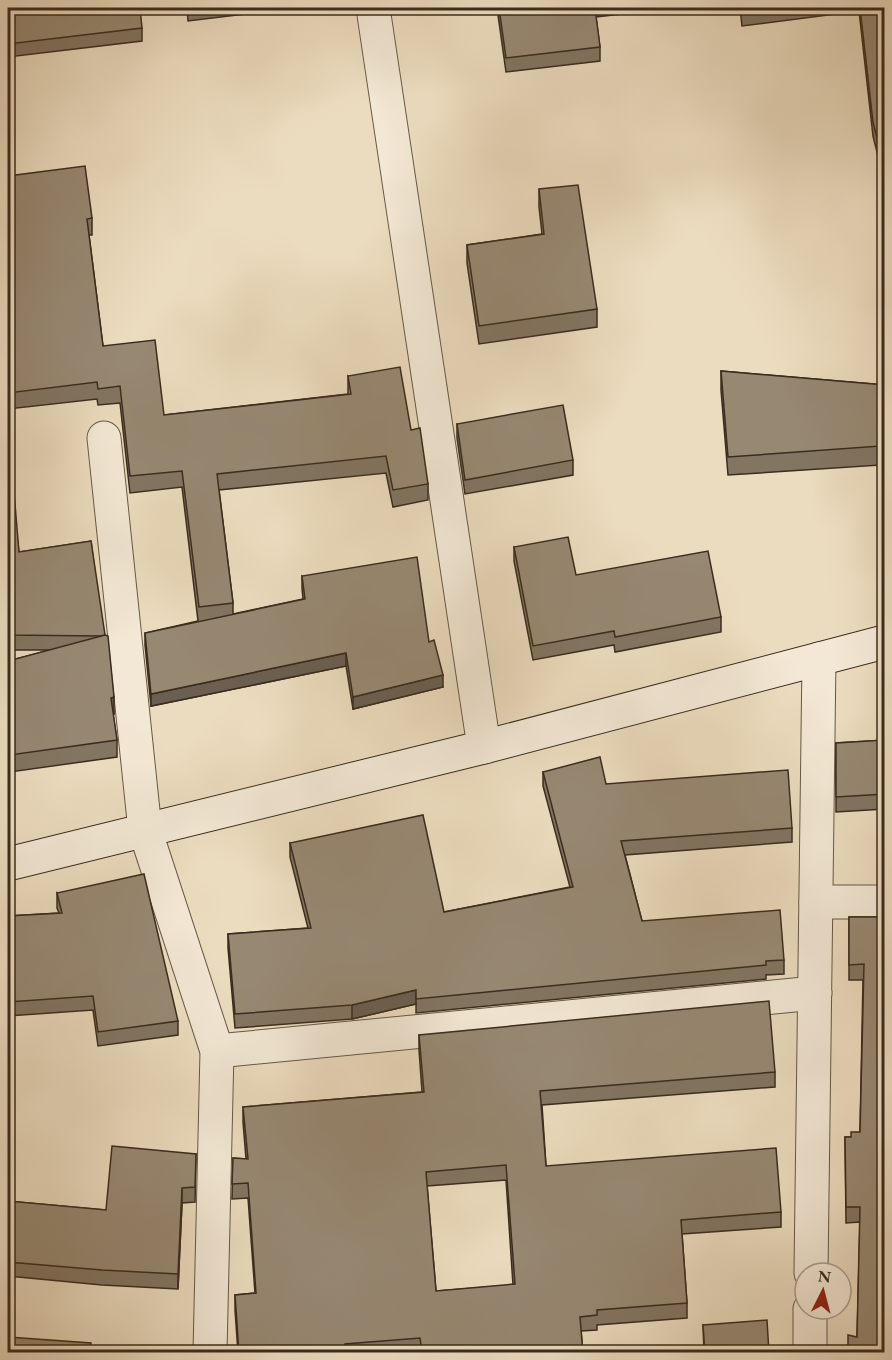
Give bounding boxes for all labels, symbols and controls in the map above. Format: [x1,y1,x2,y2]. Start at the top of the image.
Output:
north arrow [793,1261,853,1321]
text: N [817,1265,832,1288]

